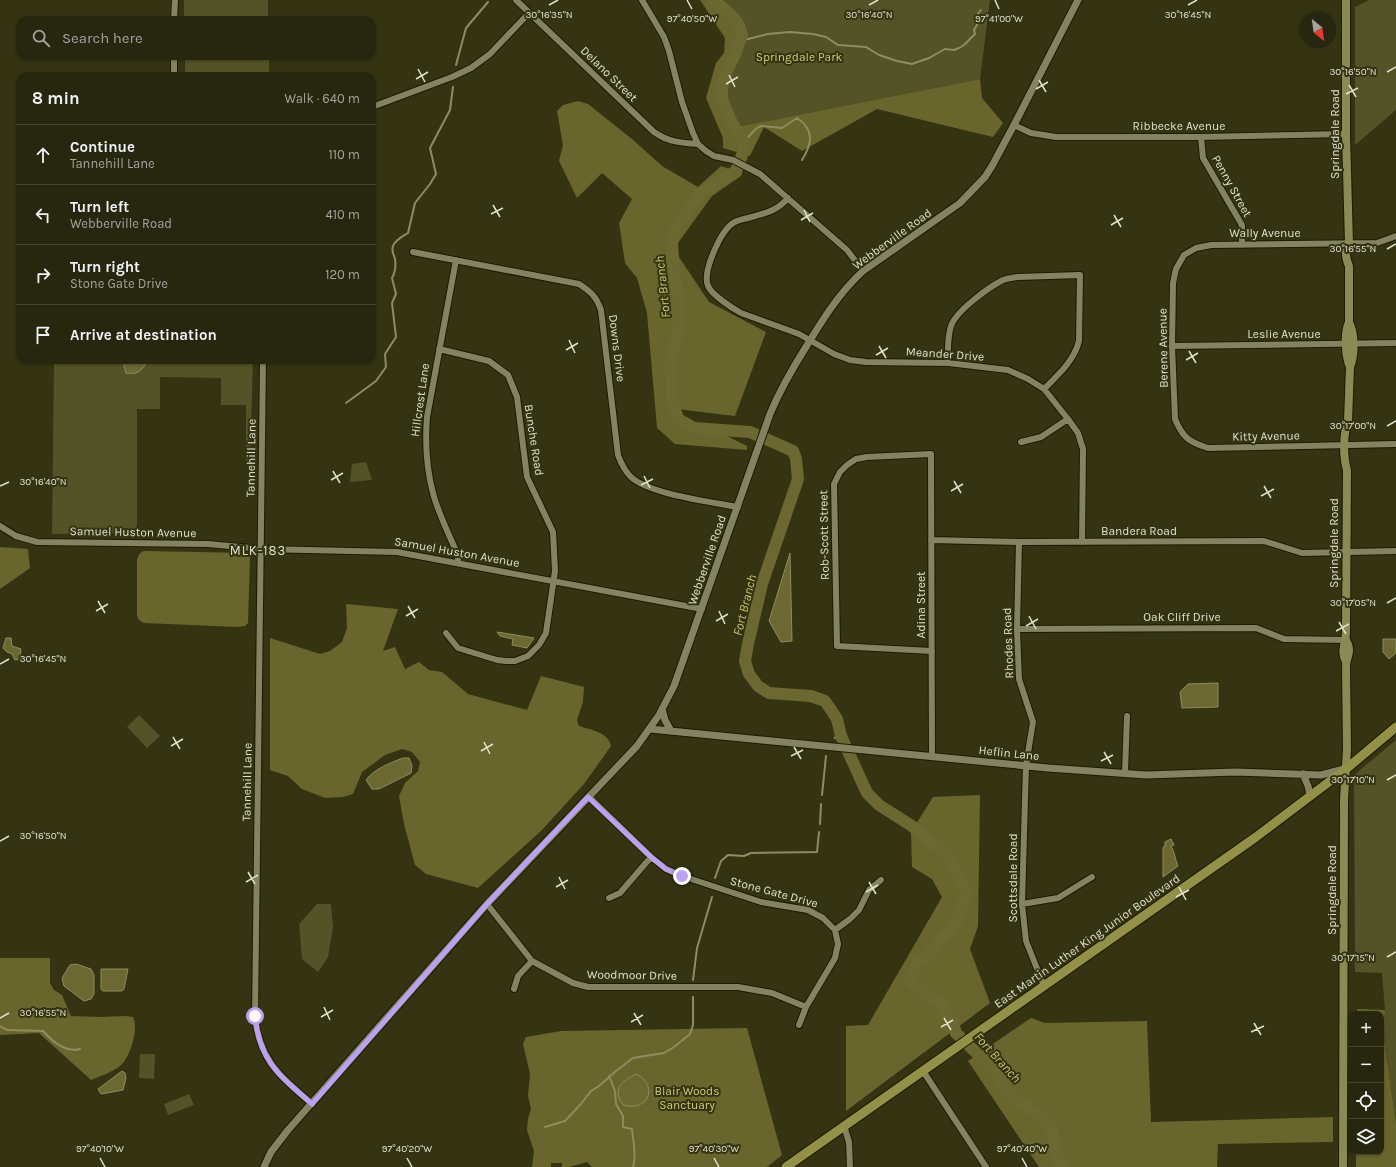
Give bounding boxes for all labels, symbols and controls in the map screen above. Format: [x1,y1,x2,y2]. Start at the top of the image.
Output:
text: 30°16'35"N [525,9,573,21]
text: 30°16'40"N [845,9,893,21]
text: 30°16'45"N [1165,9,1211,21]
north arrow [1300,12,1336,48]
text: 97°40'50"W [667,13,717,25]
text: 97°41'00"W [975,13,1023,25]
search box [16,16,376,60]
icon: search [30,27,52,49]
text: Search here [62,29,143,47]
street label: Delano Street [578,43,641,105]
park label: Springdale Park [756,50,843,64]
text: 30°16'50"N [1329,66,1377,78]
text: 8 min [32,88,80,108]
street label: Springdale Road [1328,89,1342,179]
text: Walk · 640 m [285,91,360,106]
street label: Ribbecke Avenue [1133,119,1225,133]
text: Continue [70,138,135,156]
icon: ahead [32,144,54,166]
text: 110 m [328,147,360,162]
street label: Penny Street [1209,153,1255,220]
text: Tannehill Lane [70,156,155,171]
text: Turn left [70,198,129,216]
icon: left [32,204,54,226]
street label: Webberville Road [850,206,934,272]
text: 410 m [325,207,360,222]
text: Webberville Road [70,216,172,231]
street label: Wally Avenue [1229,226,1301,240]
text: 30°16'55"N [1330,243,1376,255]
water label: Fort Branch [652,255,673,319]
text: Turn right [70,258,140,276]
icon: right [32,264,54,286]
text: 120 m [325,267,360,282]
text: Stone Gate Drive [70,276,168,291]
street label: Berene Avenue [1155,308,1171,388]
street label: Downs Drive [606,314,628,382]
icon: arrive [32,324,54,346]
text: Arrive at destination [70,326,217,344]
street label: Leslie Avenue [1247,327,1321,341]
street label: Meander Drive [905,344,985,364]
street label: Hillcrest Lane [408,362,432,438]
street label: Bunche Road [521,403,547,477]
street label: Tannehill Lane [243,419,259,497]
text: 30°17'00"N [1330,420,1376,432]
street label: Kitty Avenue [1232,428,1300,444]
text: 30°16'40"N [19,476,67,488]
street label: Rob-Scott Street [816,489,832,580]
street label: Springdale Road [1327,498,1341,588]
street label: Webberville Road [685,513,729,607]
street label: Samuel Huston Avenue [69,524,197,540]
street label: Bandera Road [1101,524,1177,538]
street label: Samuel Huston Avenue [393,534,521,570]
district label: MLK-183 [230,543,286,558]
street label: Adina Street [914,571,928,639]
water label: Fort Branch [730,573,759,637]
text: 30°17'05"N [1330,597,1376,609]
street label: Rhodes Road [1000,607,1016,679]
street label: Oak Cliff Drive [1143,610,1221,624]
text: 30°16'45"N [20,653,66,665]
street label: Tannehill Lane [239,743,255,821]
street label: Heflin Lane [978,743,1040,763]
text: 30°17'10"N [1331,774,1375,786]
text: 30°16'50"N [19,830,67,842]
street label: Scottsdale Road [1006,833,1020,923]
street label: Springdale Road [1325,845,1339,935]
route end [673,867,691,885]
street label: East Martin Luther King Junior Boulevard [991,871,1183,1011]
street label: Stone Gate Drive [728,874,820,910]
text: 30°17'15"N [1331,952,1375,964]
street label: Woodmoor Drive [587,967,677,983]
text: 30°16'55"N [20,1007,66,1019]
route start [246,1007,264,1025]
map controls [1348,1011,1384,1155]
button: + [1348,1011,1384,1047]
water label: Fort Branch [971,1029,1024,1085]
button: − [1348,1047,1384,1083]
button: locate [1348,1083,1384,1119]
park label: Blair Woods Sanctuary [654,1084,720,1112]
button: layers [1348,1119,1384,1155]
text: 97°40'10"W [76,1143,124,1155]
text: 97°40'20"W [382,1143,432,1155]
text: 97°40'30"W [689,1143,739,1155]
text: 97°40'40"W [997,1143,1047,1155]

